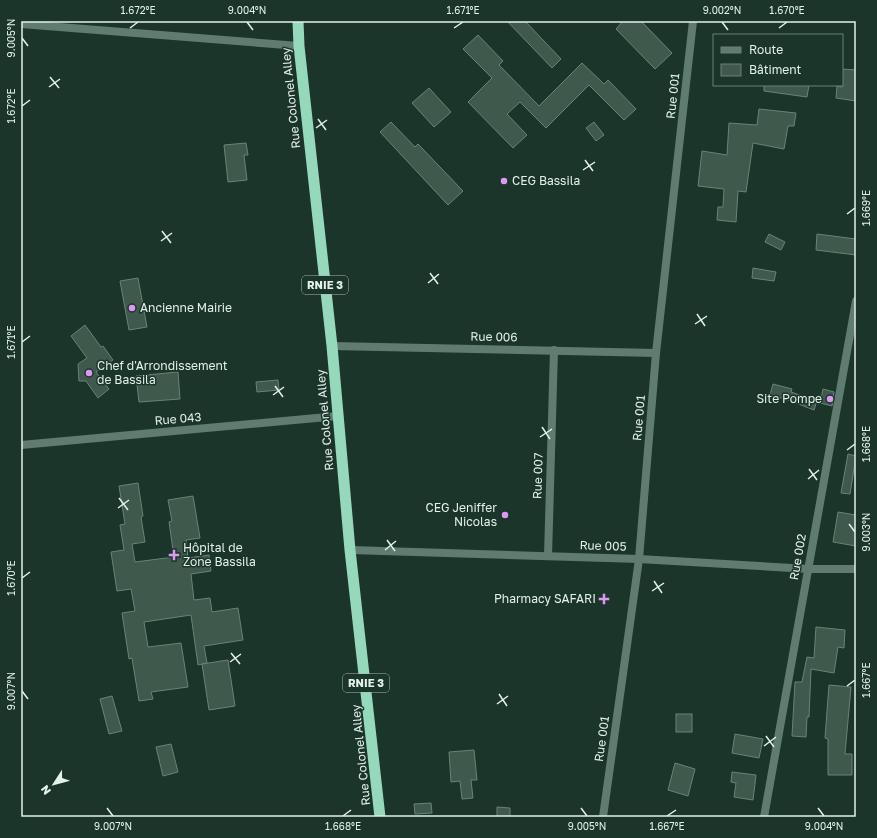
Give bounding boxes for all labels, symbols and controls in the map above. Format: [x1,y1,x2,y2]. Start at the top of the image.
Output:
text: 1.672°E [121,4,156,16]
text: 9.004°N [228,4,266,16]
text: 1.671°E [446,4,480,16]
text: 9.002°N [703,4,741,16]
text: 1.670°E [769,4,805,16]
text: 9.005°N [5,19,17,57]
legend [713,34,843,86]
text: Route [749,42,783,57]
street label: Rue Colonel Alley [278,47,303,149]
text: Bâtiment [749,62,802,77]
street label: Rue 001 [663,72,682,120]
text: 1.672°E [5,89,17,124]
place label: CEG Bassila [512,173,580,188]
marker: CEG Bassila [499,176,509,186]
text: 1.669°E [860,190,872,226]
road number: RNIE 3 [302,276,348,294]
place label: Ancienne Mairie [140,300,232,315]
marker: Ancienne Mairie [127,303,137,313]
text: 1.671°E [5,325,17,359]
street label: Rue 006 [470,329,518,344]
place label: Chef d'Arrondissement de Bassila [97,358,228,387]
marker: Chef d'Arrondissement de Bassila [84,368,94,378]
street label: Rue Colonel Alley [313,369,336,471]
place label: Site Pompe [756,391,822,406]
street label: Rue 001 [629,394,648,441]
marker: Site Pompe [825,394,835,404]
street label: Rue 043 [154,409,202,428]
text: 1.668°E [860,426,872,462]
street label: Rue 007 [529,453,546,499]
place label: CEG Jeniffer Nicolas [426,500,497,529]
marker: CEG Jeniffer Nicolas [500,510,510,520]
text: 9.003°N [860,513,872,551]
street label: Rue 002 [786,532,809,581]
street label: Rue 005 [579,537,627,554]
place label: Hôpital de Zone Bassila [183,540,256,569]
marker: Hôpital de Zone Bassila [168,549,180,561]
text: 1.670°E [5,560,17,596]
place label: Pharmacy SAFARI [494,591,596,606]
marker: Pharmacy SAFARI [599,594,609,604]
text: 1.667°E [860,662,872,698]
text: 9.007°N [5,672,17,710]
road number: RNIE 3 [343,674,389,692]
street label: Rue Colonel Alley [348,704,373,806]
street label: Rue 001 [591,715,612,763]
north arrow [34,764,74,804]
text: N [38,783,53,797]
text: 9.007°N [94,820,132,832]
text: 1.668°E [325,820,361,832]
text: 9.005°N [568,820,606,832]
text: 1.667°E [649,820,685,832]
text: 9.004°N [805,820,843,832]

